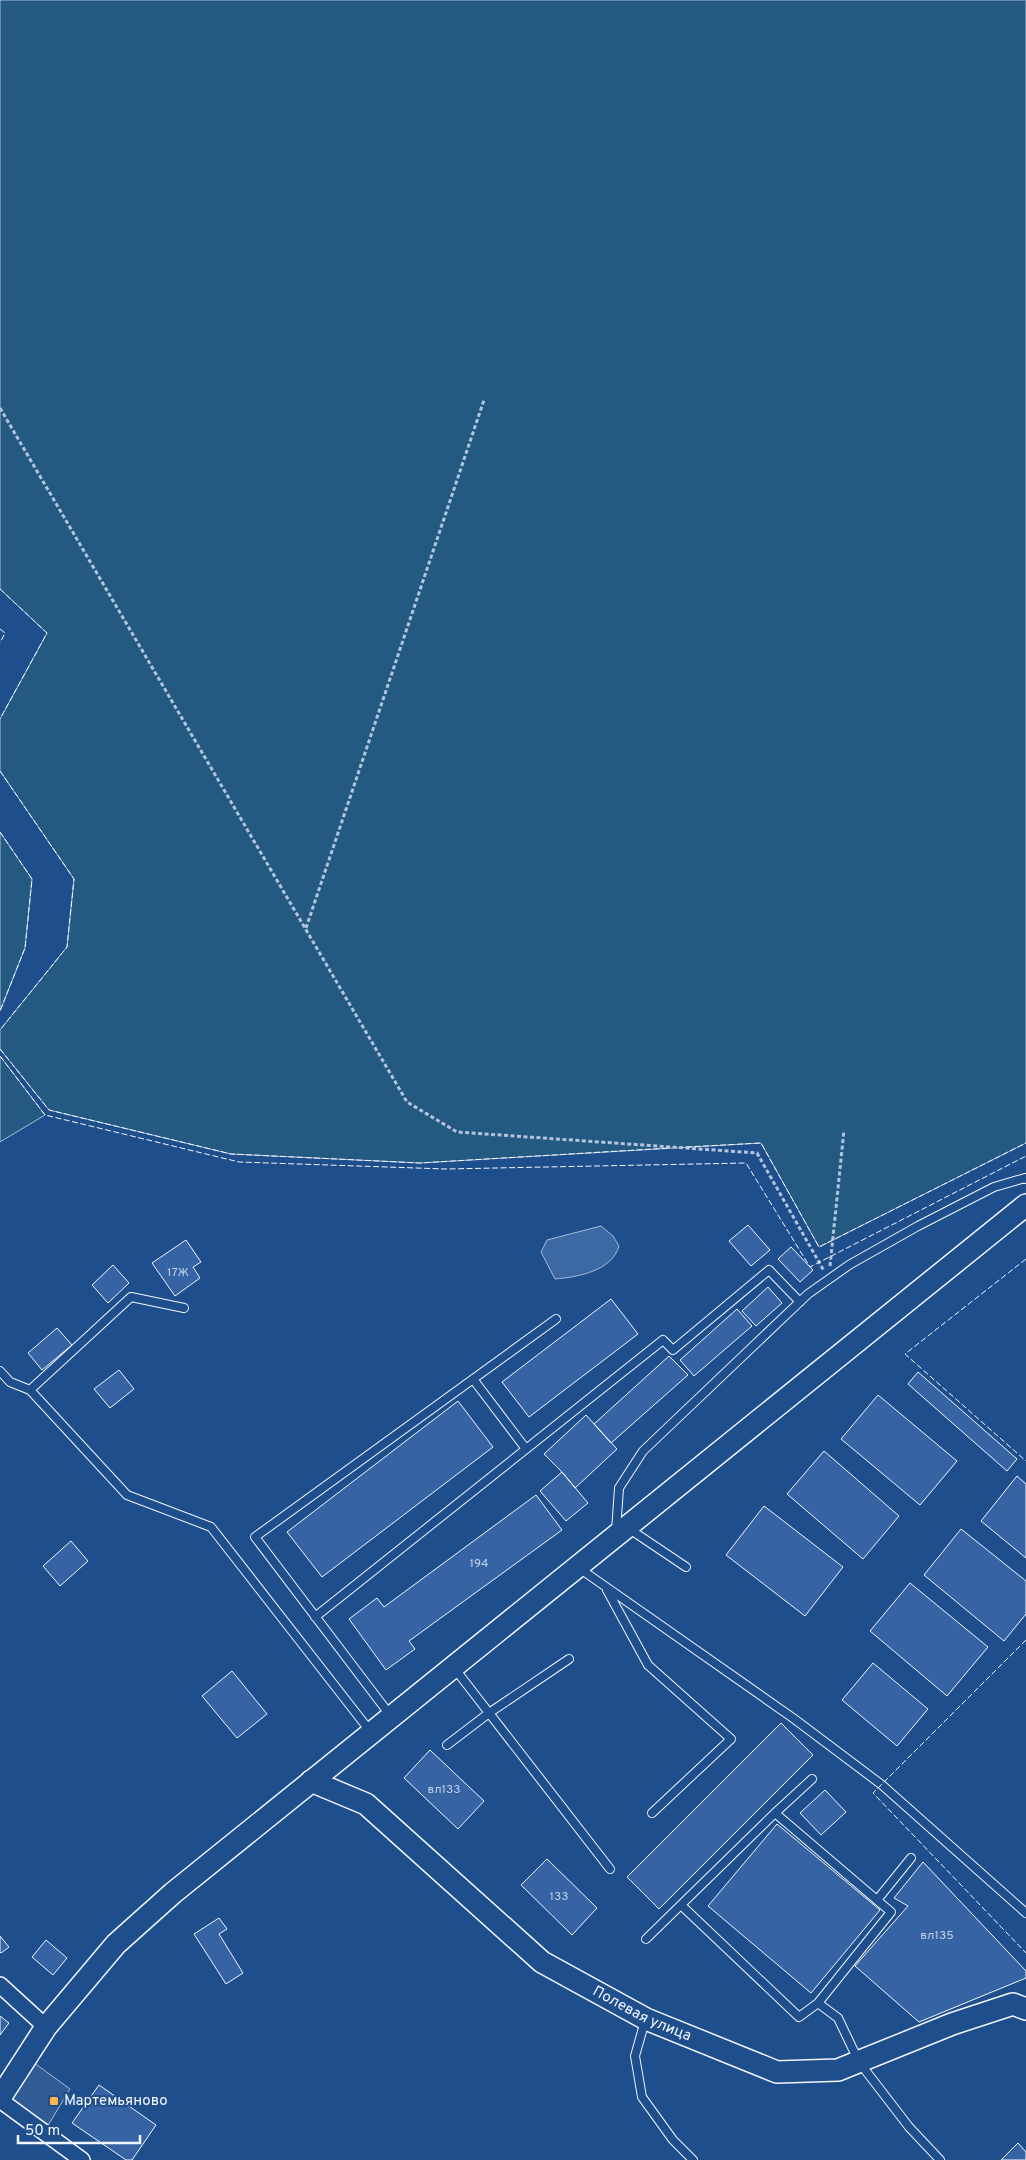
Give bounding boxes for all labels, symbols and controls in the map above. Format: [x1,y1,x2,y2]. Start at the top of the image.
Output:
house number: 17Ж [167,1265,189,1281]
house number: 194 [469,1556,489,1572]
house number: вл133 [427,1782,461,1798]
house number: 133 [550,1889,568,1905]
house number: вл135 [920,1928,954,1944]
street label: Полевая улица [589,1982,694,2046]
place label: Мартемьяново [64,2092,168,2111]
marker: Мартемьяново [48,2095,60,2107]
scale bar [18,2112,140,2144]
text: 50 m [25,2122,60,2141]

